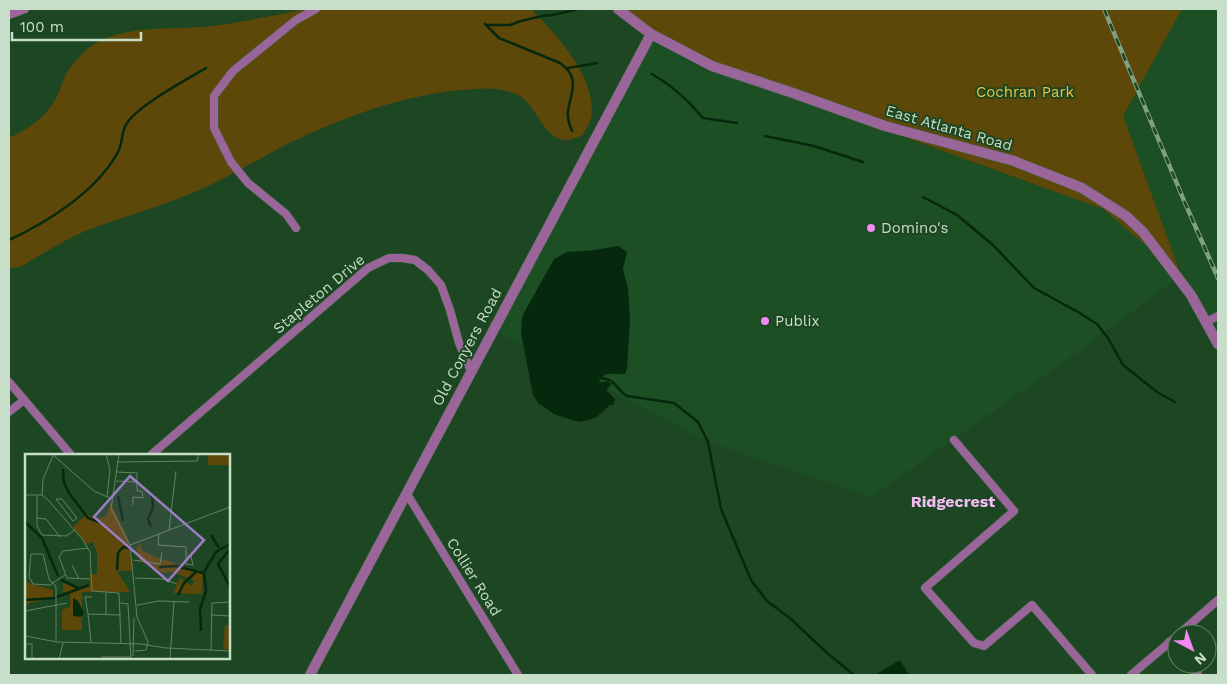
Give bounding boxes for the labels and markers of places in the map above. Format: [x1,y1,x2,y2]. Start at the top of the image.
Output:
place label: Domino's [881,219,948,237]
marker: Domino's [865,222,877,234]
place label: Publix [775,312,819,330]
marker: Publix [759,315,771,327]

